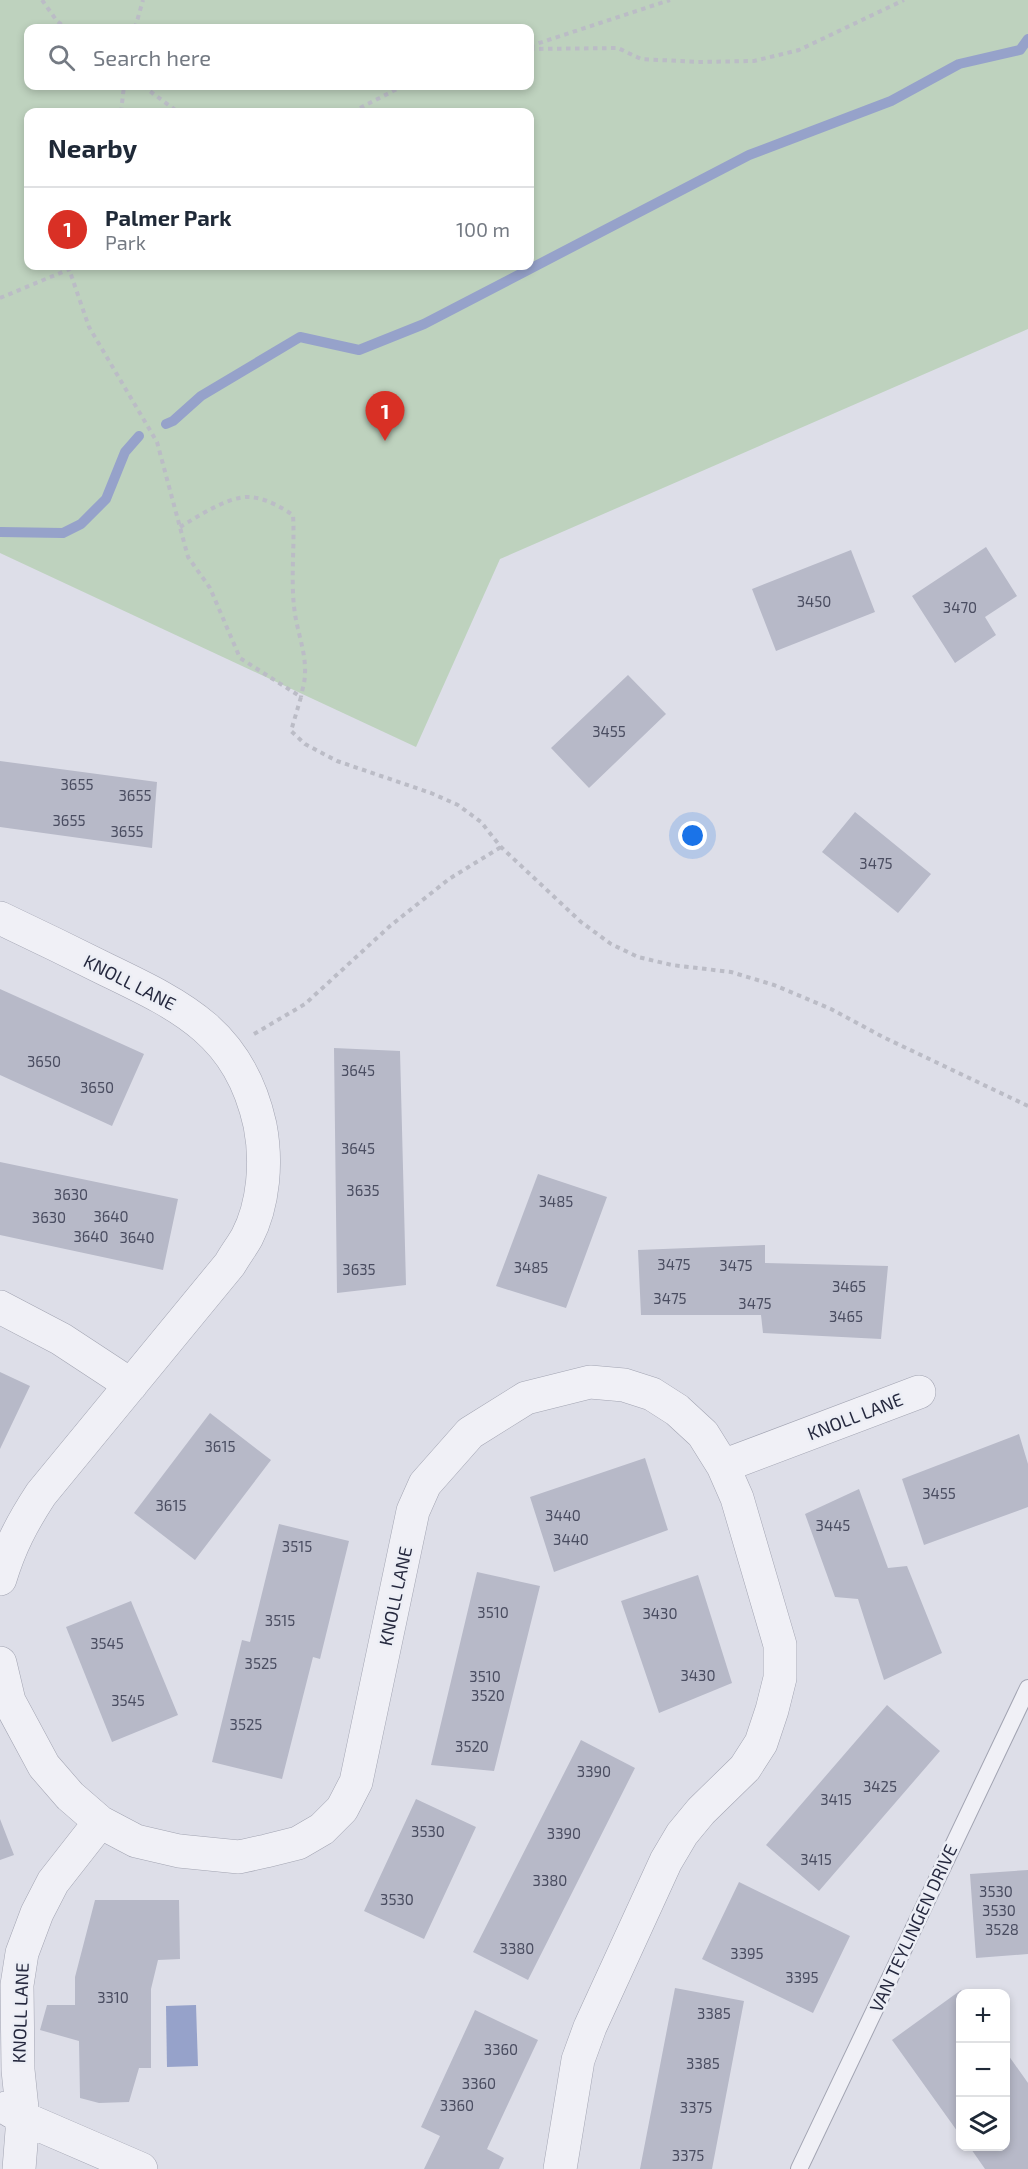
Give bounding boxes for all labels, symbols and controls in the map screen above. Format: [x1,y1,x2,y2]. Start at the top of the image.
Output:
search box [24,24,534,90]
icon: search [45,41,78,74]
text: Search here [93,44,211,70]
text: Nearby [48,132,137,163]
text: Palmer Park [105,204,232,230]
text: 1 [63,217,72,241]
text: 100 m [456,217,510,241]
text: Park [105,230,146,254]
pin: 1 [366,392,404,441]
house number: 3450 [797,592,831,610]
house number: 3470 [943,598,977,616]
house number: 3455 [592,722,626,740]
house number: 3655 [60,775,94,793]
house number: 3655 [118,786,152,804]
house number: 3655 [52,811,86,829]
your location [678,821,707,850]
house number: 3655 [110,822,144,840]
house number: 3475 [859,854,893,872]
street label: KNOLL LANE [80,949,180,1015]
house number: 3650 [27,1052,61,1070]
house number: 3645 [341,1061,375,1079]
house number: 3650 [80,1078,114,1096]
house number: 3645 [341,1139,375,1157]
house number: 3635 [346,1181,380,1199]
house number: 3630 [54,1185,88,1203]
house number: 3485 [539,1192,573,1210]
house number: 3640 [93,1207,129,1225]
house number: 3630 [32,1208,66,1226]
house number: 3640 [73,1227,109,1245]
house number: 3640 [119,1228,155,1246]
house number: 3475 [657,1255,691,1273]
house number: 3475 [719,1256,753,1274]
house number: 3485 [514,1258,548,1276]
house number: 3635 [342,1260,376,1278]
house number: 3465 [832,1277,866,1295]
house number: 3475 [653,1289,687,1307]
house number: 3475 [738,1294,772,1312]
house number: 3465 [829,1307,863,1325]
street label: KNOLL LANE [804,1388,906,1444]
house number: 3615 [205,1437,235,1455]
house number: 3455 [922,1484,956,1502]
house number: 3615 [156,1496,186,1514]
house number: 3440 [545,1506,581,1524]
house number: 3445 [816,1516,850,1534]
house number: 3440 [553,1530,589,1548]
house number: 3515 [282,1537,312,1555]
street label: KNOLL LANE [374,1544,416,1648]
house number: 3510 [477,1603,509,1621]
house number: 3430 [643,1604,677,1622]
house number: 3515 [265,1611,295,1629]
house number: 3545 [90,1634,124,1652]
house number: 3525 [245,1654,277,1672]
house number: 3430 [681,1666,715,1684]
house number: 3510 [469,1667,501,1685]
house number: 3520 [471,1686,505,1704]
house number: 3545 [111,1691,145,1709]
house number: 3525 [230,1715,262,1733]
house number: 3520 [455,1737,489,1755]
house number: 3390 [577,1762,611,1780]
house number: 3425 [863,1777,897,1795]
house number: 3415 [820,1790,852,1808]
house number: 3530 [411,1822,445,1840]
house number: 3390 [547,1824,581,1842]
street label: VAN TEYLINGEN DRIVE [865,1841,961,2015]
house number: 3415 [800,1850,832,1868]
house number: 3380 [533,1871,567,1889]
house number: 3530 [979,1882,1013,1900]
house number: 3530 [380,1890,414,1908]
house number: 3530 [982,1901,1016,1919]
house number: 3528 [985,1920,1019,1938]
house number: 3380 [500,1939,534,1957]
house number: 3395 [730,1944,764,1962]
street label: KNOLL LANE [7,1962,33,2064]
house number: 3395 [785,1968,819,1986]
house number: 3310 [97,1988,129,2006]
map controls [956,1989,1010,2151]
button: + [956,1989,1010,2043]
house number: 3385 [697,2004,731,2022]
house number: 3360 [484,2040,518,2058]
button: − [956,2043,1010,2097]
house number: 3385 [686,2054,720,2072]
house number: 3360 [462,2074,496,2092]
house number: 3360 [440,2096,474,2114]
button: layers [956,2097,1010,2151]
house number: 3375 [680,2098,712,2116]
house number: 3375 [672,2146,704,2164]

